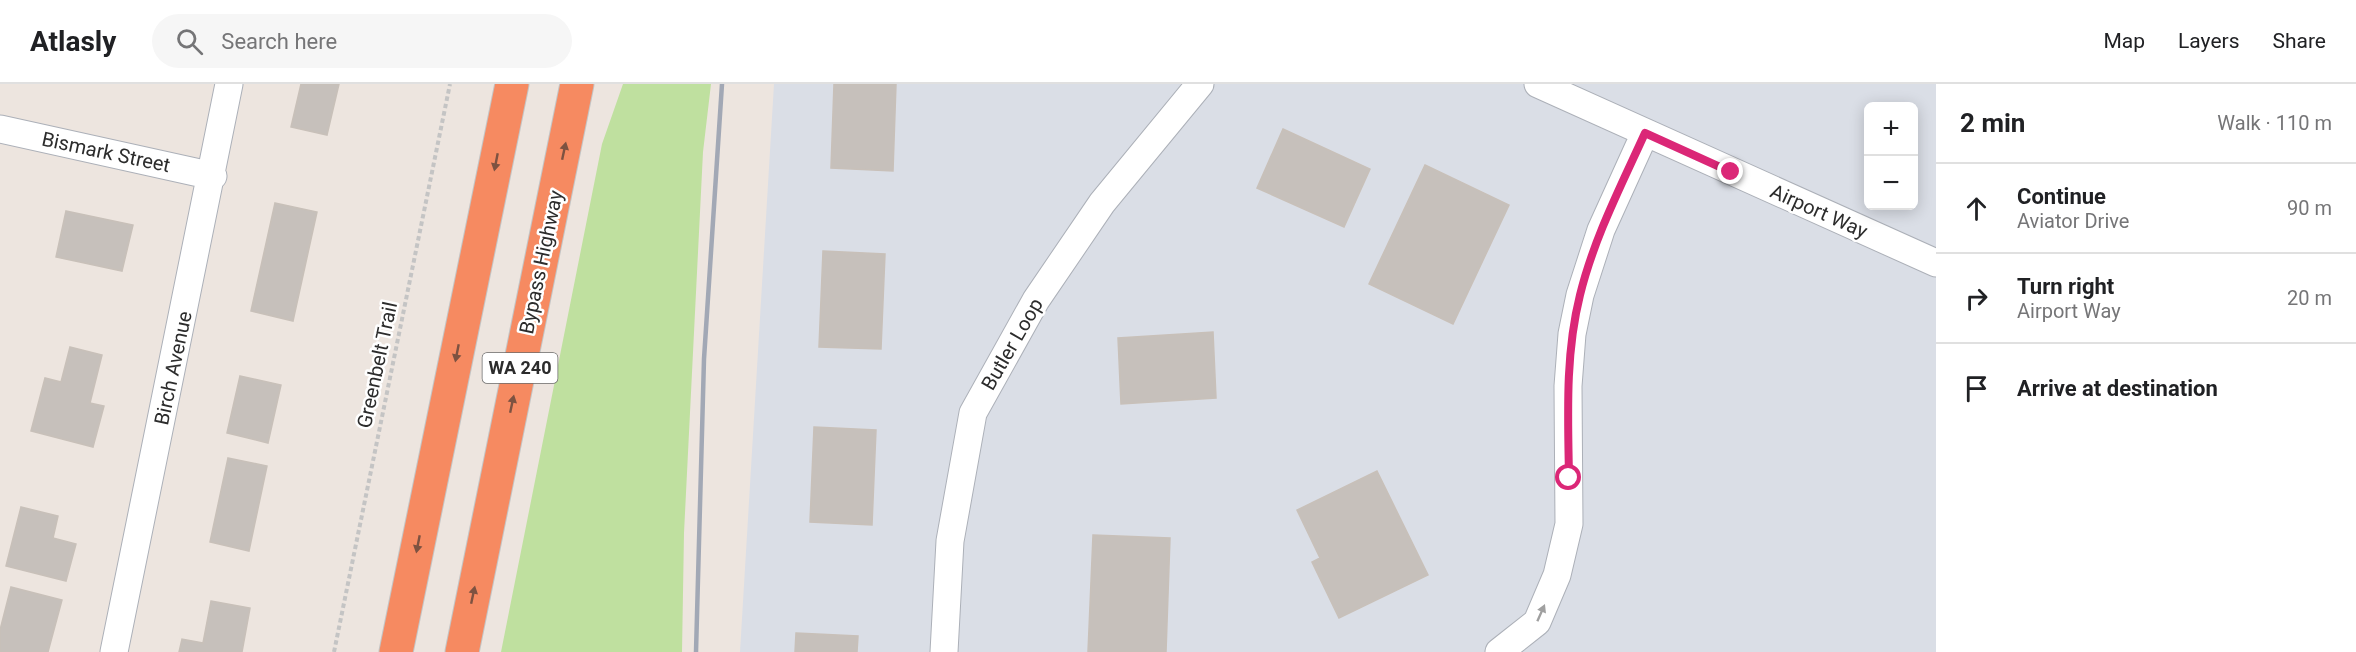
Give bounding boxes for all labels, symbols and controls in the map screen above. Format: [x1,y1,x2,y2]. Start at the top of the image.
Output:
search box [152,14,572,68]
text: Atlasly [30,25,116,58]
icon: search [173,25,206,58]
text: Search here [221,29,337,54]
text: Map [2103,29,2145,53]
text: Layers [2178,29,2239,53]
text: Share [2272,29,2326,53]
map controls [1864,102,1918,210]
button: + [1864,102,1918,156]
text: 2 min [1960,108,2025,138]
text: Walk · 110 m [2217,111,2332,135]
street label: Bismark Street [40,127,172,177]
one-way arrow [560,141,569,160]
one-way arrow [491,153,500,172]
button: − [1864,156,1918,210]
route end [1717,158,1743,184]
street label: Airport Way [1767,179,1872,243]
text: Continue [2017,184,2106,209]
street label: Bypass Highway [514,187,568,336]
icon: ahead [1960,192,1993,225]
text: 90 m [2287,196,2332,220]
text: Aviator Drive [2017,209,2129,233]
text: Turn right [2017,274,2114,299]
icon: right [1960,282,1993,315]
text: 20 m [2287,286,2332,310]
street label: Butler Loop [976,294,1048,394]
text: Airport Way [2017,299,2121,323]
street label: Greenbelt Trail [352,300,402,430]
street label: Birch Avenue [149,309,197,427]
one-way arrow [452,344,461,363]
road number: WA 240 [482,353,558,383]
icon: arrive [1960,372,1993,405]
text: Arrive at destination [2017,376,2218,401]
one-way arrow [508,394,517,413]
route start [1555,464,1581,490]
one-way arrow [413,535,422,554]
one-way arrow [469,585,479,604]
one-way arrow [1536,604,1546,622]

